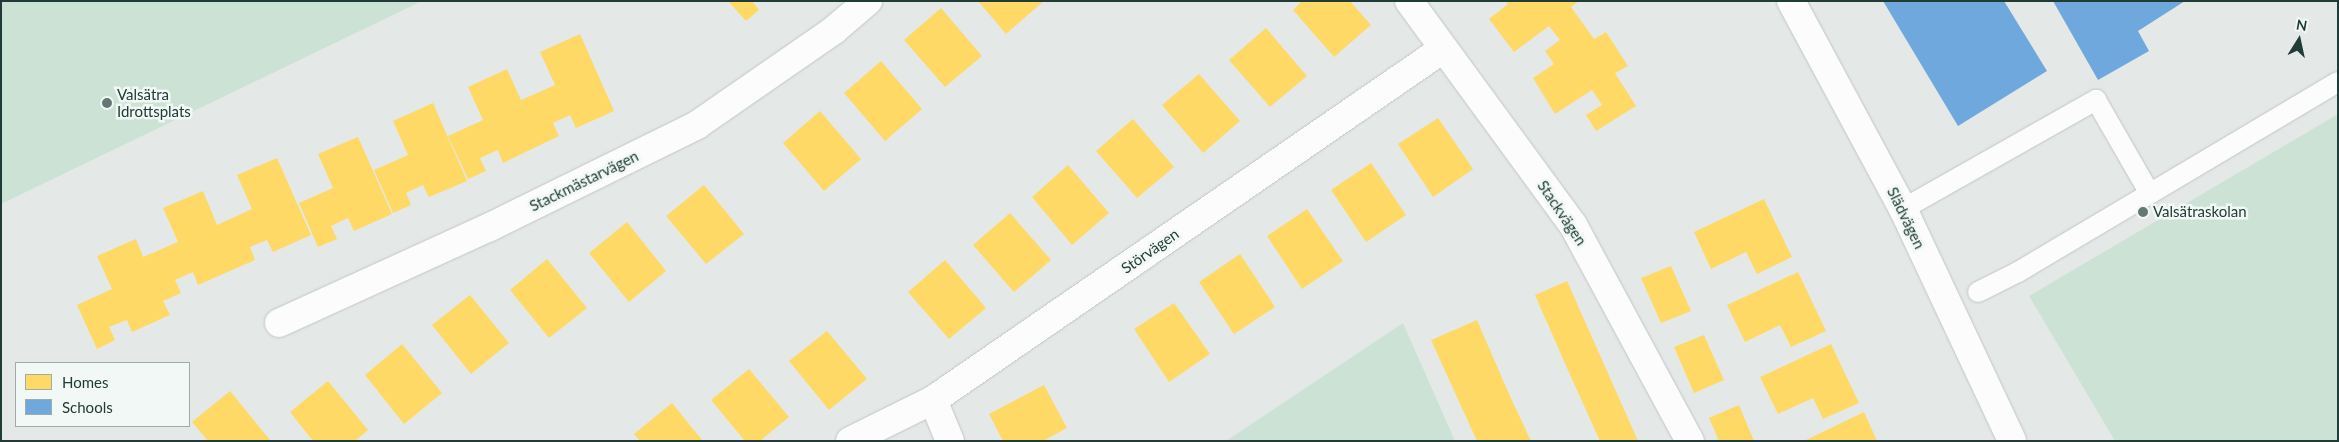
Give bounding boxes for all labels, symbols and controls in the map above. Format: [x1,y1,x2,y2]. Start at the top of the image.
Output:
north arrow [2274,15,2324,65]
text: N [2295,15,2308,34]
place label: Valsätra Idrottsplats [117,85,191,120]
marker: Valsätra Idrottsplats [101,97,113,109]
street label: Stackmästarvägen [527,147,641,215]
street label: Stackvägen [1534,177,1590,249]
street label: Slädvägen [1883,184,1929,252]
place label: Valsätraskolan [2153,203,2247,221]
marker: Valsätraskolan [2137,206,2149,218]
street label: Störvägen [1118,225,1182,277]
legend [15,362,190,427]
text: Homes [62,373,108,391]
text: Schools [62,398,113,416]

